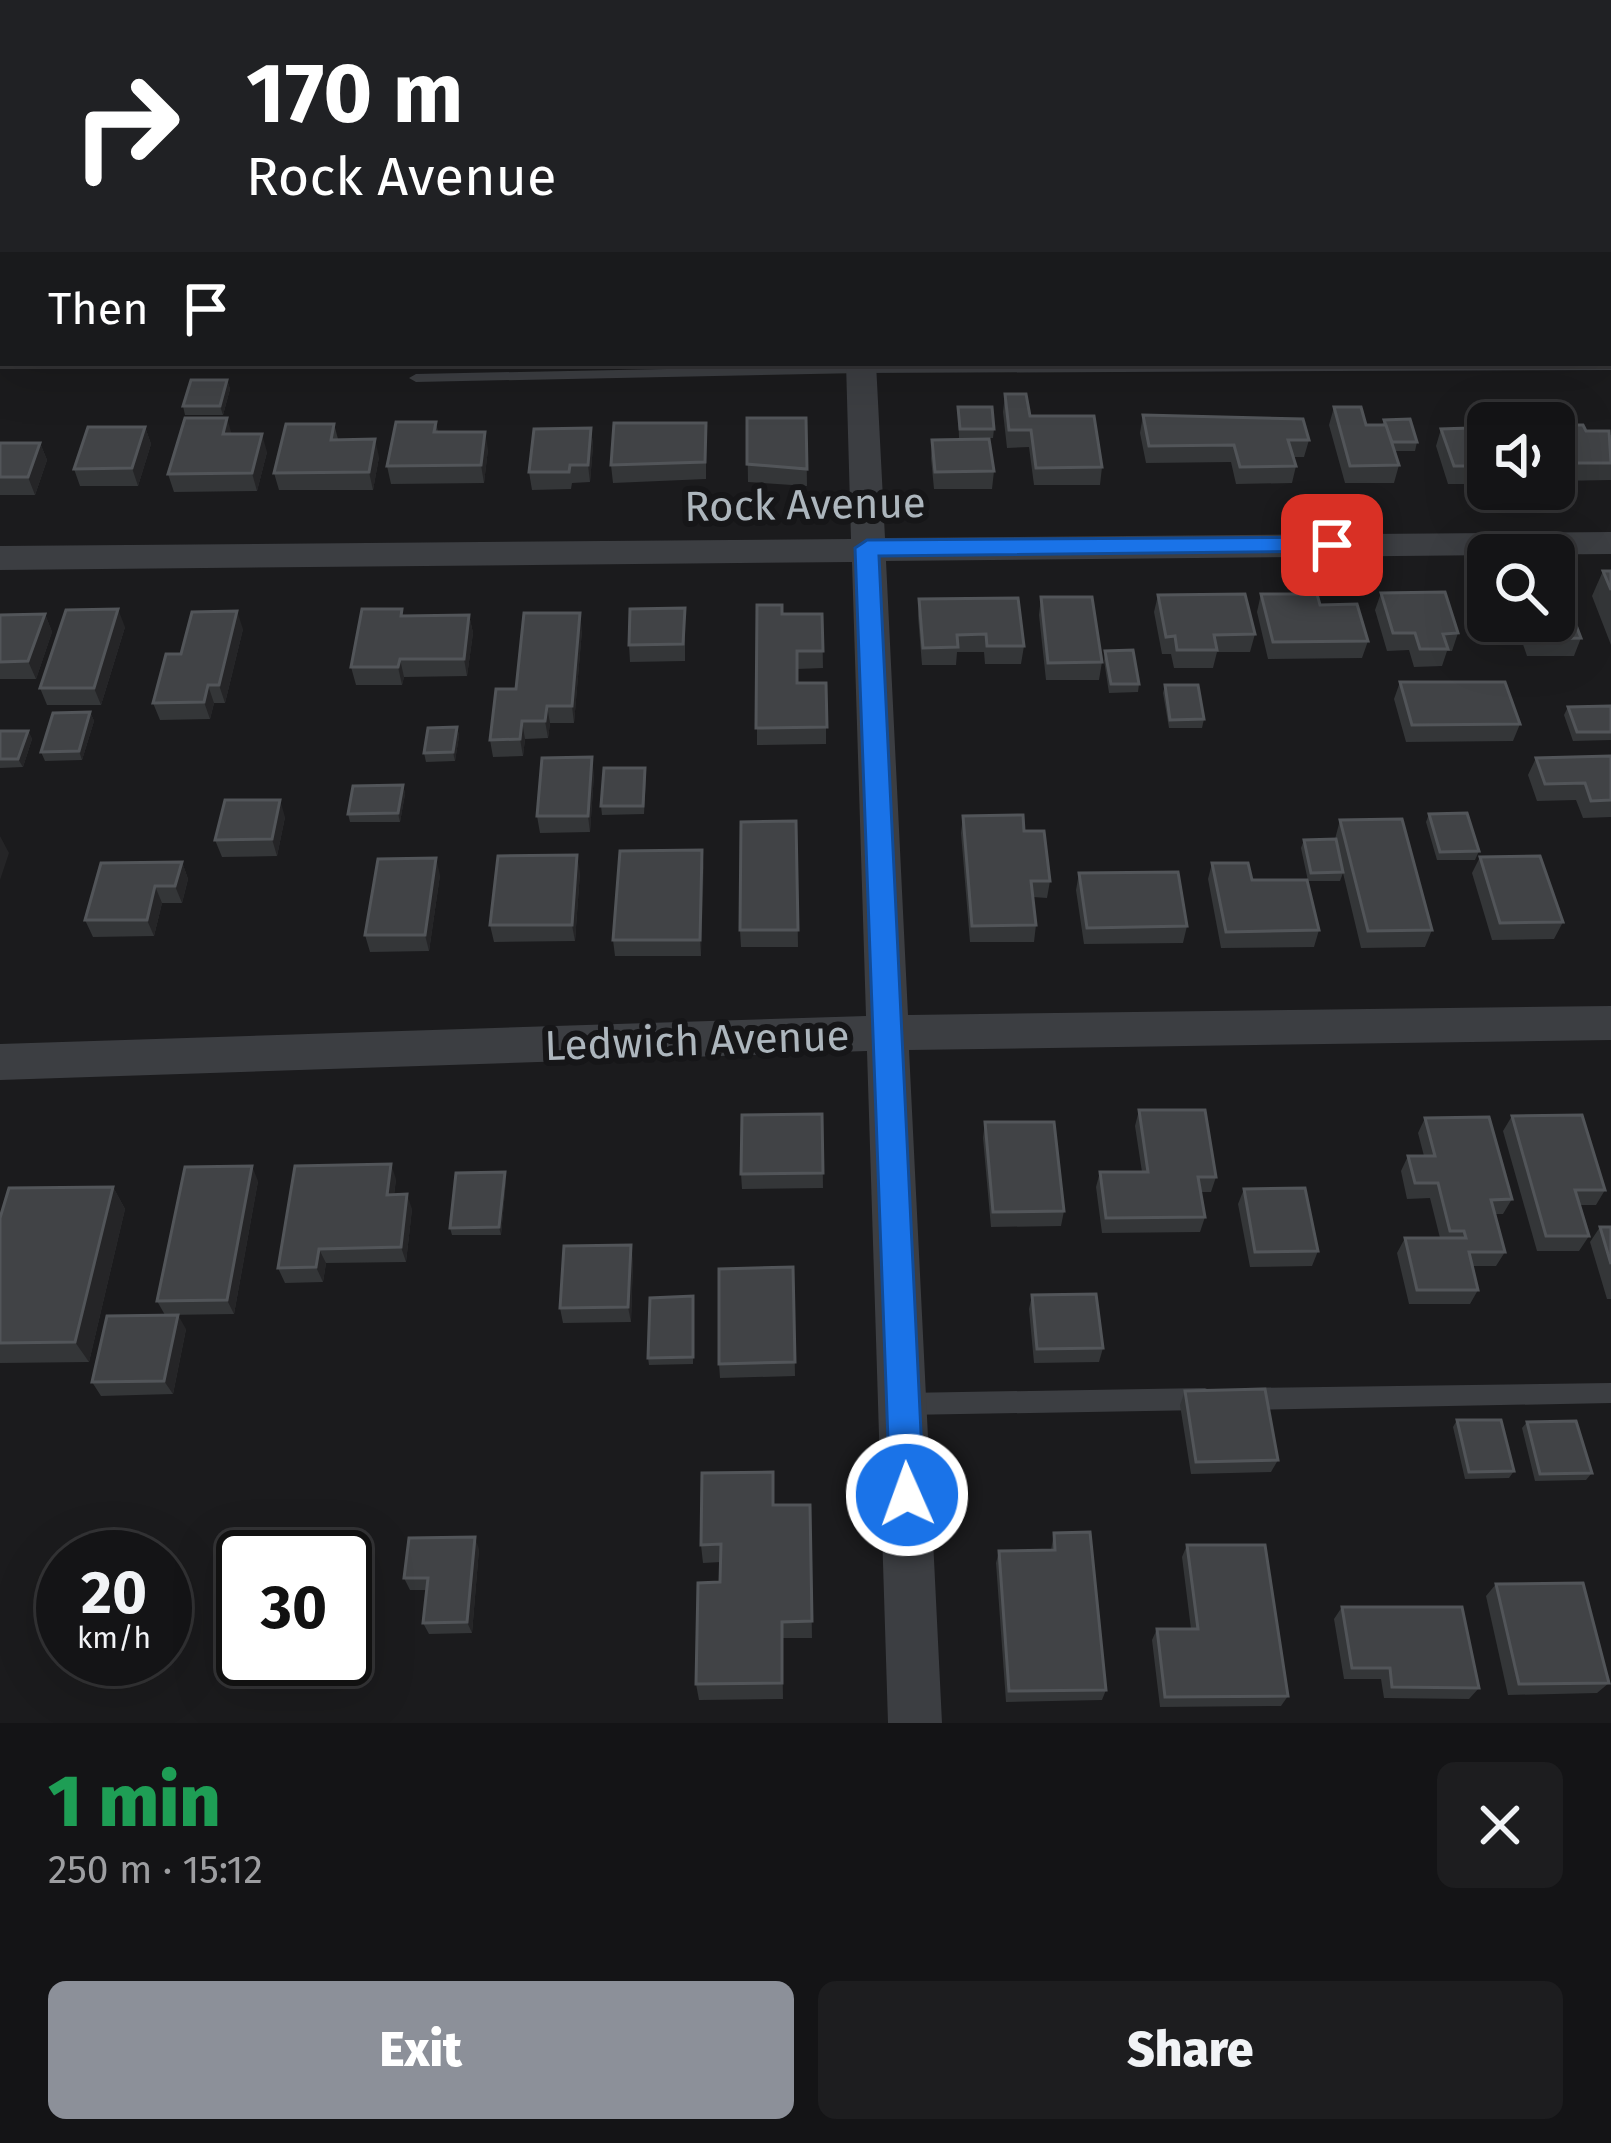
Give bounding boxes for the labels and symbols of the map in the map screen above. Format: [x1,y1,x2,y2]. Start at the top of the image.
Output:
street label: Rock Avenue [684,478,926,532]
pin [1281,494,1383,596]
street label: Ledwich Avenue [544,1011,850,1071]
position arrow [844,1432,970,1558]
speed limit sign: 30 [216,1530,372,1686]

